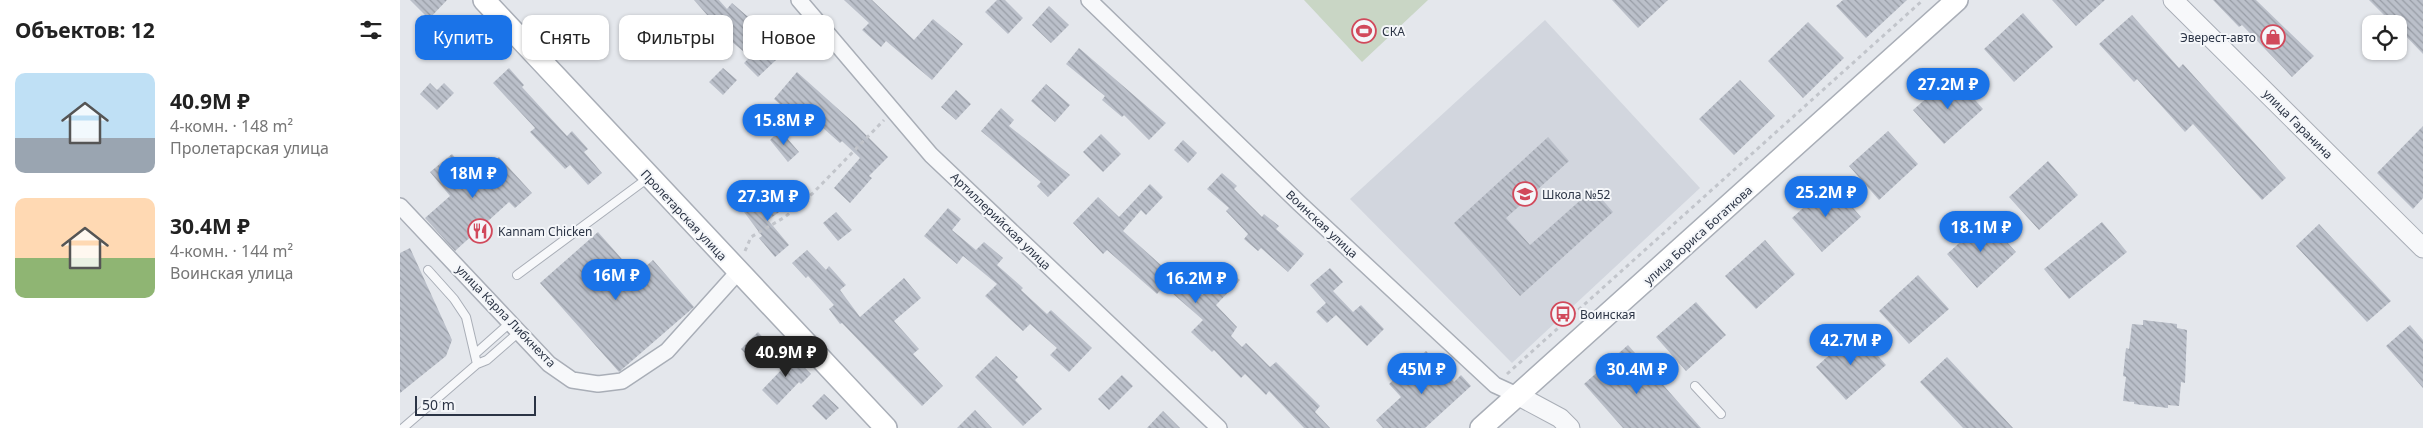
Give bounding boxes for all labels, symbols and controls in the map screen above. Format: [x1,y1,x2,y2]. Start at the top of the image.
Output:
chip: Купить [415,15,512,60]
chip: Снять [522,15,609,60]
chip: Фильтры [619,15,733,60]
chip: Новое [743,15,834,60]
map controls [2362,15,2407,60]
button: locate [2362,15,2407,60]
text: Объектов: 12 [15,16,155,44]
icon: filters [357,16,385,44]
sports icon: СКА [1351,18,1377,44]
place label: СКА [1382,23,1405,40]
shop icon: Эверест-авто [2260,24,2286,50]
place label: Эверест-авто [2180,29,2256,46]
pin: 27.2M ₽ [1902,68,1994,110]
text: 27.2M ₽ [1918,73,1978,95]
street label: улица Гаранина [2259,85,2337,163]
text: 40.9M ₽ [170,87,250,115]
icon: home [55,93,115,153]
pin: 15.8M ₽ [738,104,830,146]
text: 15.8M ₽ [754,109,814,131]
text: 4-комн. · 148 m² [170,115,293,137]
text: Пролетарская улица [170,137,329,159]
pin: 18M ₽ [438,156,508,199]
text: 18M ₽ [449,162,497,184]
street label: Пролетарская улица [637,166,731,264]
street label: Артиллерийская улица [947,168,1055,274]
pin: 25.2M ₽ [1780,176,1872,218]
pin: 27.3M ₽ [722,180,814,222]
school or university icon: Школа №52 [1512,181,1538,207]
text: 25.2M ₽ [1796,181,1856,203]
street label: улица Бориса Богаткова [1640,182,1756,288]
text: 27.3M ₽ [738,185,798,207]
street label: Воинская улица [1282,186,1362,262]
place label: Школа №52 [1542,186,1611,203]
pin: 18.1M ₽ [1935,210,2027,253]
text: 30.4M ₽ [170,212,250,240]
text: 18.1M ₽ [1951,216,2011,238]
icon: home [55,218,115,278]
restaurant icon: Kannam Chicken [467,218,493,244]
place label: Kannam Chicken [498,223,593,240]
text: 4-комн. · 144 m² [170,240,293,262]
pin: 16M ₽ [581,258,651,301]
street label: улица Карла Либкнехта [452,261,560,371]
text: Воинская улица [170,262,293,284]
pin: 16.2M ₽ [1150,262,1242,304]
text: 16M ₽ [592,264,640,286]
text: 16.2M ₽ [1166,267,1226,289]
bus stop icon: Воинская [1550,301,1576,327]
place label: Воинская [1580,306,1635,323]
pin: 42.7M ₽ [1805,324,1897,366]
text: 42.7M ₽ [1821,329,1881,351]
pin: 40.9M ₽ [740,336,832,378]
text: 40.9M ₽ [756,341,816,363]
pin: 45M ₽ [1387,352,1457,395]
pin: 30.4M ₽ [1591,352,1683,395]
text: 45M ₽ [1398,358,1446,380]
text: 30.4M ₽ [1607,358,1667,380]
scale bar [415,393,536,416]
text: 50 m [422,395,455,414]

